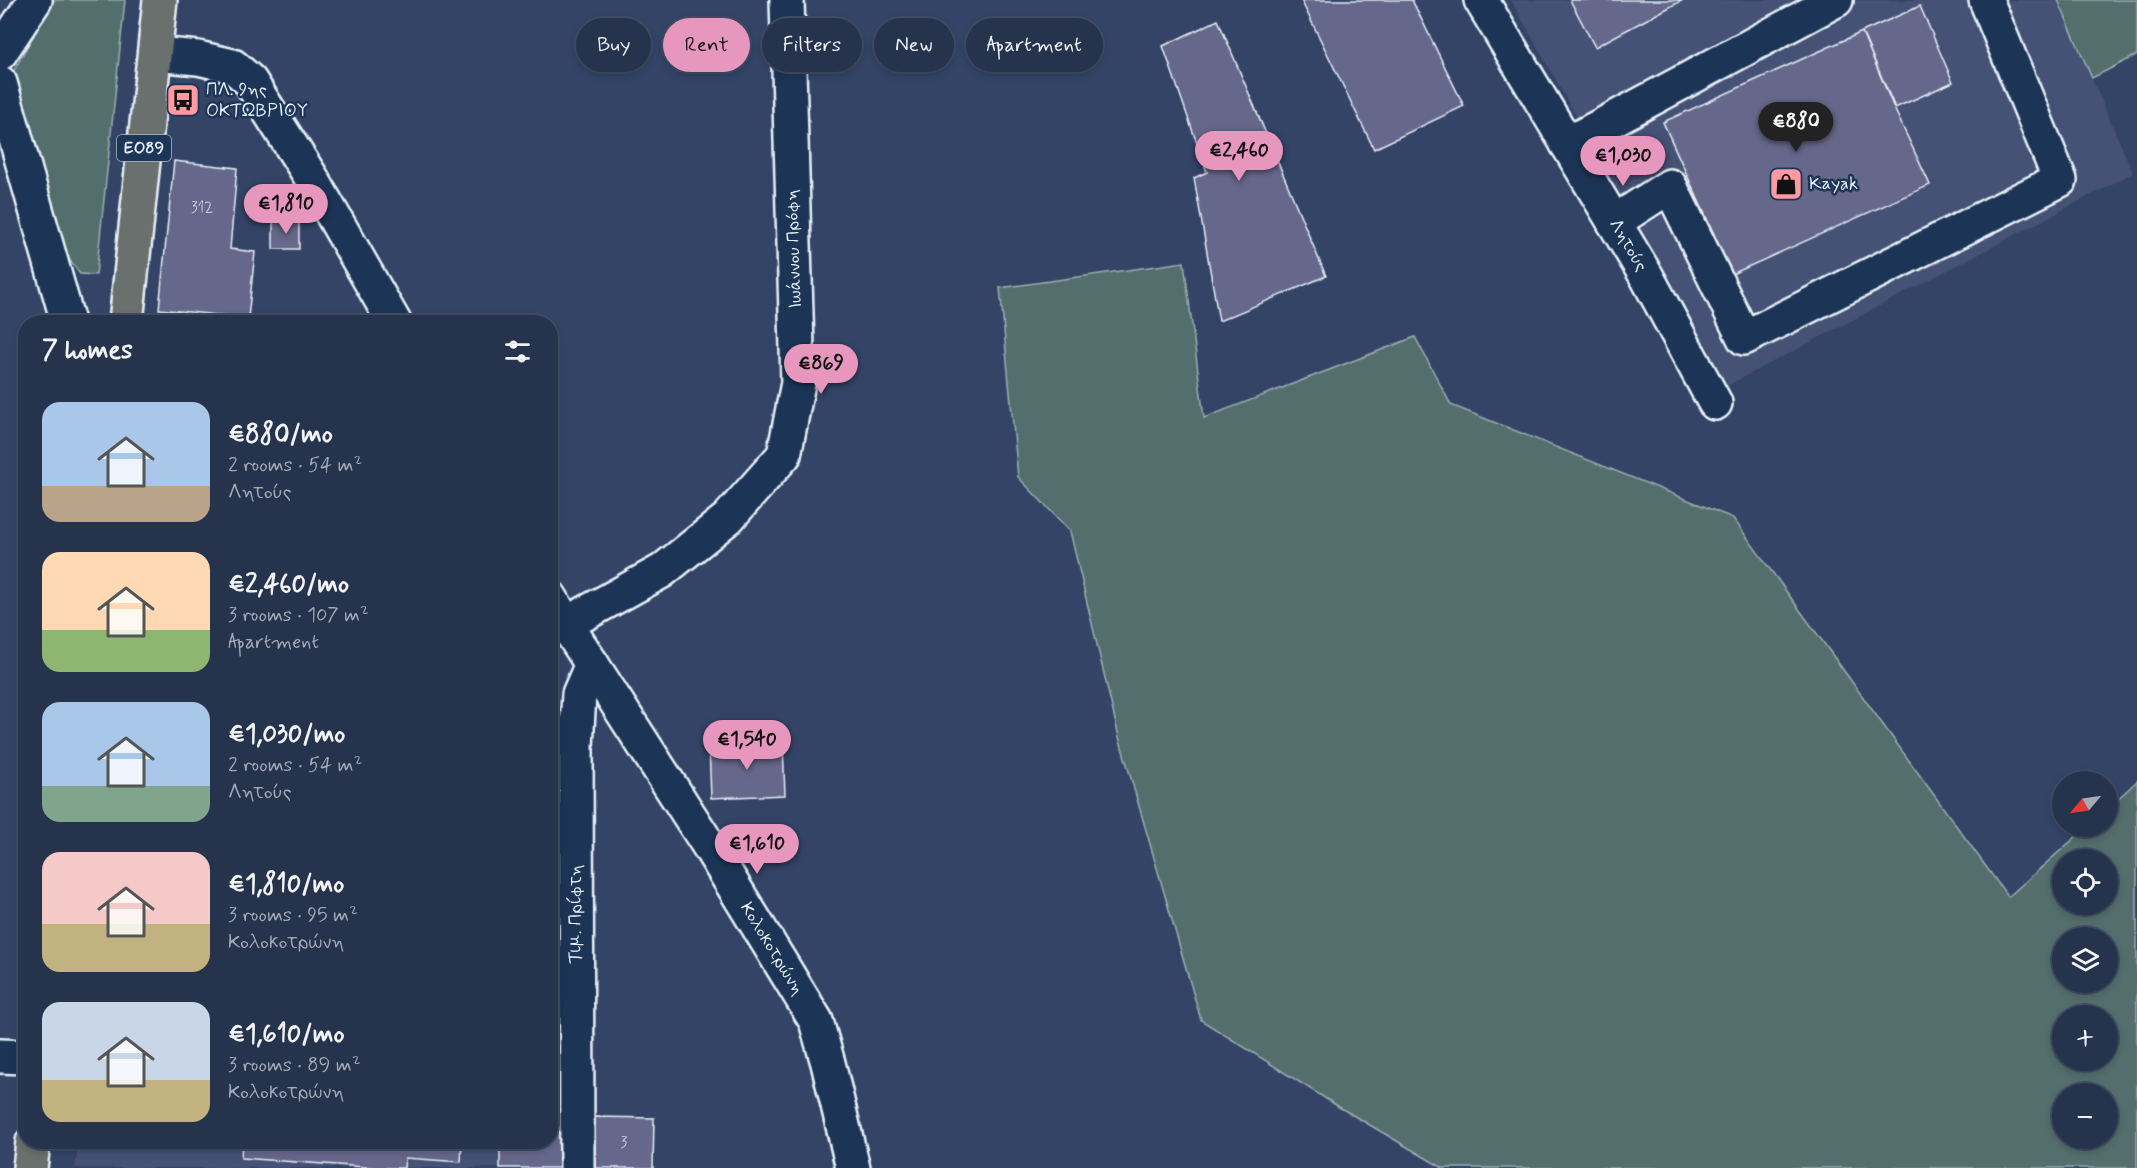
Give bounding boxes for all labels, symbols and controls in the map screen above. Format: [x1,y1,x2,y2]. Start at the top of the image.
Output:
chip: Buy [576,18,651,72]
chip: Rent [663,18,750,72]
chip: Filters [762,18,862,72]
chip: New [874,18,954,72]
chip: Apartment [966,18,1103,72]
place label: ΠΛ. 9ης ΟΚΤΩΒΡΙΟΥ [206,78,308,123]
bus stop icon: ΠΛ. 9ης ΟΚΤΩΒΡΙΟΥ [165,82,201,118]
pin: €880 [1760,102,1832,153]
text: €880 [1772,108,1820,135]
pin: €2,460 [1190,131,1288,182]
road number: ΕΟ89 [117,135,171,161]
pin: €1,030 [1574,136,1672,187]
text: €2,460 [1209,137,1269,164]
text: €1,030 [1594,142,1652,169]
shop icon: Kayak [1768,166,1804,202]
place label: Kayak [1809,172,1858,196]
pin: €1,810 [237,184,335,235]
street label: Ιωάννου Πρόφη [780,189,808,309]
text: €1,810 [258,190,314,217]
house number: 312 [191,198,213,218]
street label: Λητούς [1603,215,1653,276]
text: 7 homes [42,334,133,368]
icon: filters [501,335,534,368]
pin: €869 [785,344,857,395]
text: €869 [798,350,844,377]
text: €880/mo [228,418,333,452]
icon: home [90,426,162,498]
text: 2 rooms · 54 m² [228,452,362,479]
text: Λητούς [228,479,291,506]
text: €2,460/mo [228,568,349,602]
icon: home [90,576,162,648]
text: 3 rooms · 107 m² [228,602,369,629]
text: Apartment [228,629,319,656]
text: €1,030/mo [228,718,345,752]
pin: €1,540 [698,720,796,771]
icon: home [90,726,162,798]
text: €1,540 [717,726,777,753]
text: 2 rooms · 54 m² [228,752,362,779]
north arrow [2052,771,2118,837]
map controls [2052,771,2118,1149]
text: Λητούς [228,779,291,806]
pin: €1,610 [708,824,806,875]
text: €1,610 [729,830,785,857]
button: locate [2052,849,2118,915]
street label: Τιμ. Πρίφτη [564,865,588,963]
text: €1,810/mo [228,868,344,902]
icon: home [90,876,162,948]
street label: Κολοκοτρώνη [734,898,809,1000]
text: 3 rooms · 95 m² [228,902,358,929]
button: layers [2052,927,2118,993]
text: Κολοκοτρώνη [228,929,344,956]
button: + [2052,1005,2118,1071]
text: €1,610/mo [228,1018,344,1052]
icon: home [90,1026,162,1098]
text: 3 rooms · 89 m² [228,1052,361,1079]
text: Κολοκοτρώνη [228,1079,344,1106]
button: − [2052,1083,2118,1149]
house number: 3 [621,1133,628,1153]

